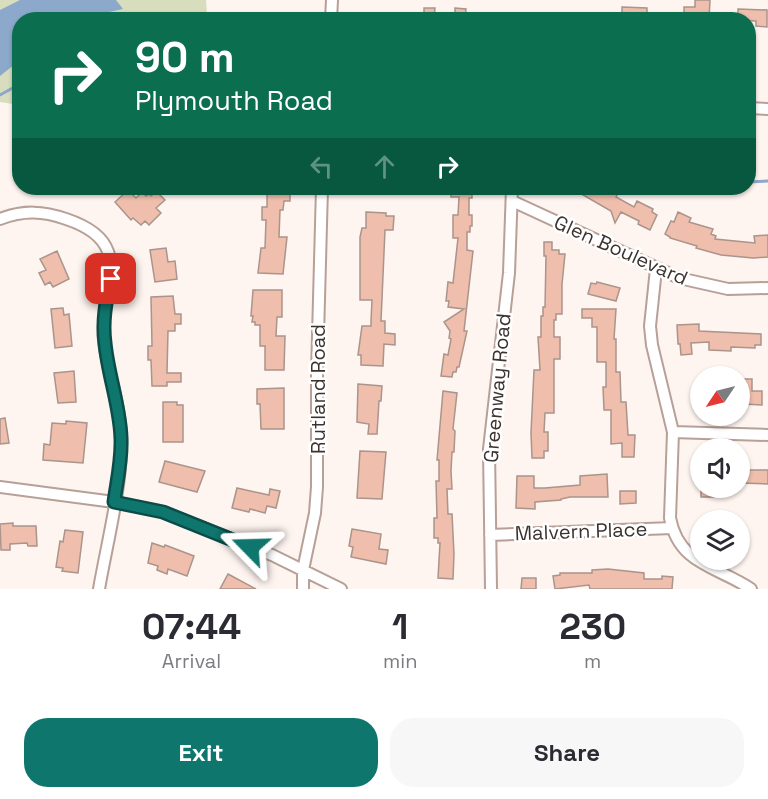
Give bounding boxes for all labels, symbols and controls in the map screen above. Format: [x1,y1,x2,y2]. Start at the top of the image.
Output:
text: 90 m [135,31,235,84]
icon: right [36,36,114,114]
text: Plymouth Road [135,83,333,118]
icon: left [305,150,338,183]
icon: ahead [368,150,401,183]
icon: right [431,150,464,183]
street label: Glen Boulevard [550,209,692,291]
pin [85,253,136,304]
icon: arrive [94,262,127,295]
street label: Greenway Road [478,312,516,464]
street label: Rutland Road [305,324,331,454]
north arrow [690,366,750,426]
map controls [690,366,750,570]
button: sound [690,438,750,498]
button: layers [690,510,750,570]
position arrow [218,515,282,579]
street label: Malvern Place [514,516,648,546]
text: 07:44 [142,604,241,650]
text: 1 [392,604,408,650]
text: 230 [559,604,626,650]
text: Arrival [162,648,221,674]
text: min [383,648,417,674]
text: m [584,648,601,674]
button: Exit [24,718,378,787]
button: Share [390,718,744,787]

